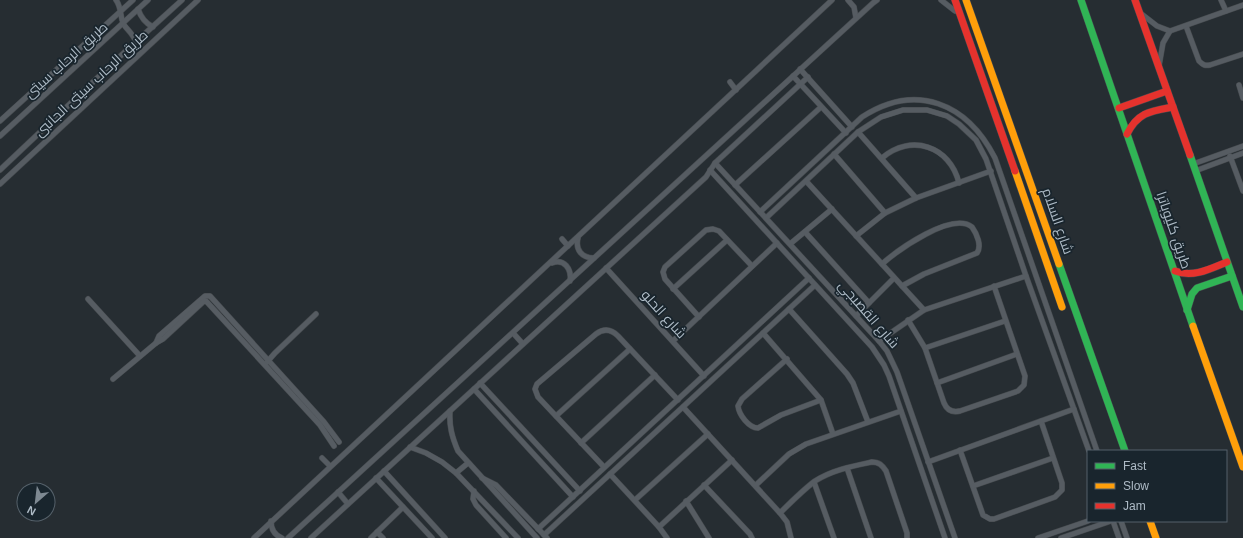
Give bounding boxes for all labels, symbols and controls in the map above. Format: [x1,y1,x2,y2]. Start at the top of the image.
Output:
street label: طريق الرحاب سيتى [21,19,111,102]
street label: طريق الرحاب سيتى الجانبى [31,26,152,140]
street label: شارع السلام [1037,186,1077,257]
street label: طريق كليوباترا [1152,189,1195,271]
street label: شارع القصبجي [832,277,903,354]
street label: شارع الحلو [637,287,690,342]
legend [1087,450,1227,522]
text: Fast [1123,459,1147,473]
text: Slow [1123,479,1149,493]
north arrow [16,482,56,522]
text: Jam [1123,499,1146,513]
text: N [25,504,38,518]

